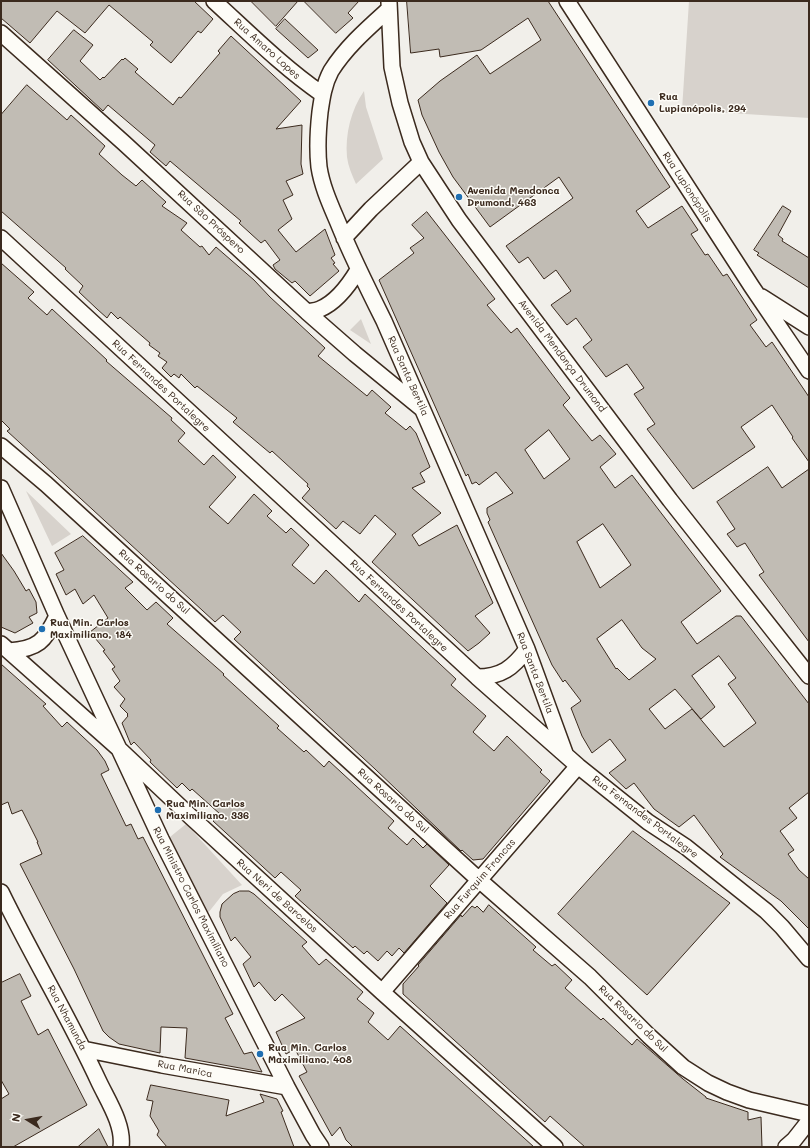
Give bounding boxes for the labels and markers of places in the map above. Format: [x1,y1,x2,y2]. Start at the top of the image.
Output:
place label: Rua Lupianópolis, 294 [659,91,746,114]
marker: Rua Lupianópolis, 294 [646,98,656,108]
place label: Avenida Mendonca Drumond, 463 [467,185,560,208]
marker: Avenida Mendonca Drumond, 463 [454,192,464,202]
place label: Rua Min. Carlos Maximiliano, 184 [50,617,132,640]
marker: Rua Min. Carlos Maximiliano, 184 [37,624,47,634]
place label: Rua Min. Carlos Maximiliano, 336 [166,798,249,822]
marker: Rua Min. Carlos Maximiliano, 336 [153,805,163,815]
place label: Rua Min. Carlos Maximiliano, 408 [268,1042,352,1066]
marker: Rua Min. Carlos Maximiliano, 408 [255,1049,265,1059]

